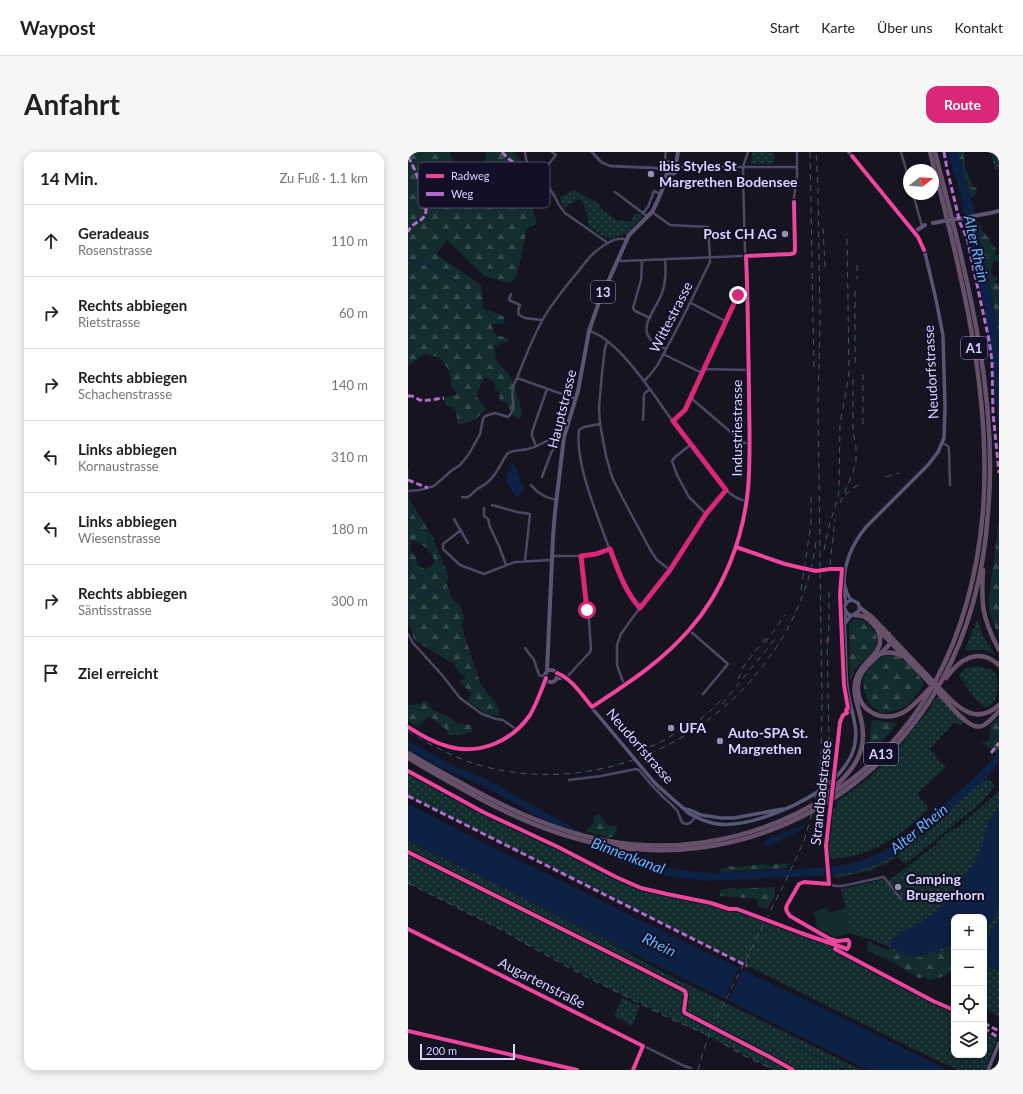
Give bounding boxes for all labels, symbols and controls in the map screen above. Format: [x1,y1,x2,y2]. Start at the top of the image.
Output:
text: Waypost [20,16,95,39]
text: Start [770,19,799,36]
text: Karte [821,19,855,36]
text: Über uns [877,19,932,36]
text: Kontakt [954,19,1003,36]
button: Route [926,86,999,123]
text: Anfahrt [24,87,120,121]
place label: ibis Styles St Margrethen Bodensee [659,157,798,190]
legend [418,162,550,208]
north arrow [903,164,939,200]
text: 14 Min. [40,168,98,189]
text: Radweg [451,169,490,182]
marker: ibis Styles St Margrethen Bodensee [646,169,656,179]
text: Zu Fuß · 1.1 km [279,170,368,186]
text: Weg [451,187,474,200]
water label: Alter Rhein [960,212,993,284]
text: Geradeaus [78,224,149,242]
place label: Post CH AG [703,225,777,242]
marker: Post CH AG [780,229,790,239]
icon: ahead [40,230,62,252]
text: 110 m [331,233,368,249]
text: Rosenstrasse [78,242,152,258]
street label: Wittestrasse [645,278,696,355]
road number: 13 [591,281,615,303]
route end [729,286,747,304]
text: Rechts abbiegen [78,296,187,314]
icon: right [40,302,62,324]
text: 60 m [339,305,368,321]
text: Rietstrasse [78,314,140,330]
street label: Neudorfstrasse [920,325,941,419]
road number: A1 [961,337,987,359]
text: Rechts abbiegen [78,368,187,386]
street label: Hauptstrasse [544,368,580,450]
icon: right [40,374,62,396]
text: 140 m [331,377,368,393]
street label: Industriestrasse [728,380,745,476]
text: Schachenstrasse [78,386,172,402]
text: Links abbiegen [78,440,177,458]
icon: left [40,446,62,468]
text: 310 m [331,449,368,465]
text: Kornaustrasse [78,458,159,474]
text: Links abbiegen [78,512,177,530]
icon: left [40,518,62,540]
text: 180 m [331,521,368,537]
text: Wiesenstrasse [78,530,161,546]
text: Rechts abbiegen [78,584,187,602]
icon: right [40,590,62,612]
text: 300 m [331,593,368,609]
route start [578,601,596,619]
text: Säntisstrasse [78,602,152,618]
icon: arrive [40,662,62,684]
text: Ziel erreicht [78,664,158,682]
street label: Neudorfstrasse [603,705,678,787]
place label: UFA [679,719,706,736]
marker: UFA [666,723,676,733]
place label: Auto-SPA St. Margrethen [727,724,808,757]
marker: Auto-SPA St. Margrethen [715,736,725,746]
street label: Strandbadstrasse [807,740,834,846]
road number: A13 [864,743,898,765]
water label: Alter Rhein [885,800,951,857]
water label: Binnenkanal [589,833,668,877]
place label: Camping Bruggerhorn [906,870,985,903]
marker: Camping Bruggerhorn [893,882,903,892]
map controls [951,914,987,1058]
button: + [951,914,987,950]
water label: Rhein [640,928,679,960]
button: − [951,950,987,986]
street label: Augartenstraße [496,953,588,1012]
button: locate [951,986,987,1022]
button: layers [951,1022,987,1058]
scale bar [420,1042,515,1061]
text: 200 m [426,1044,457,1057]

